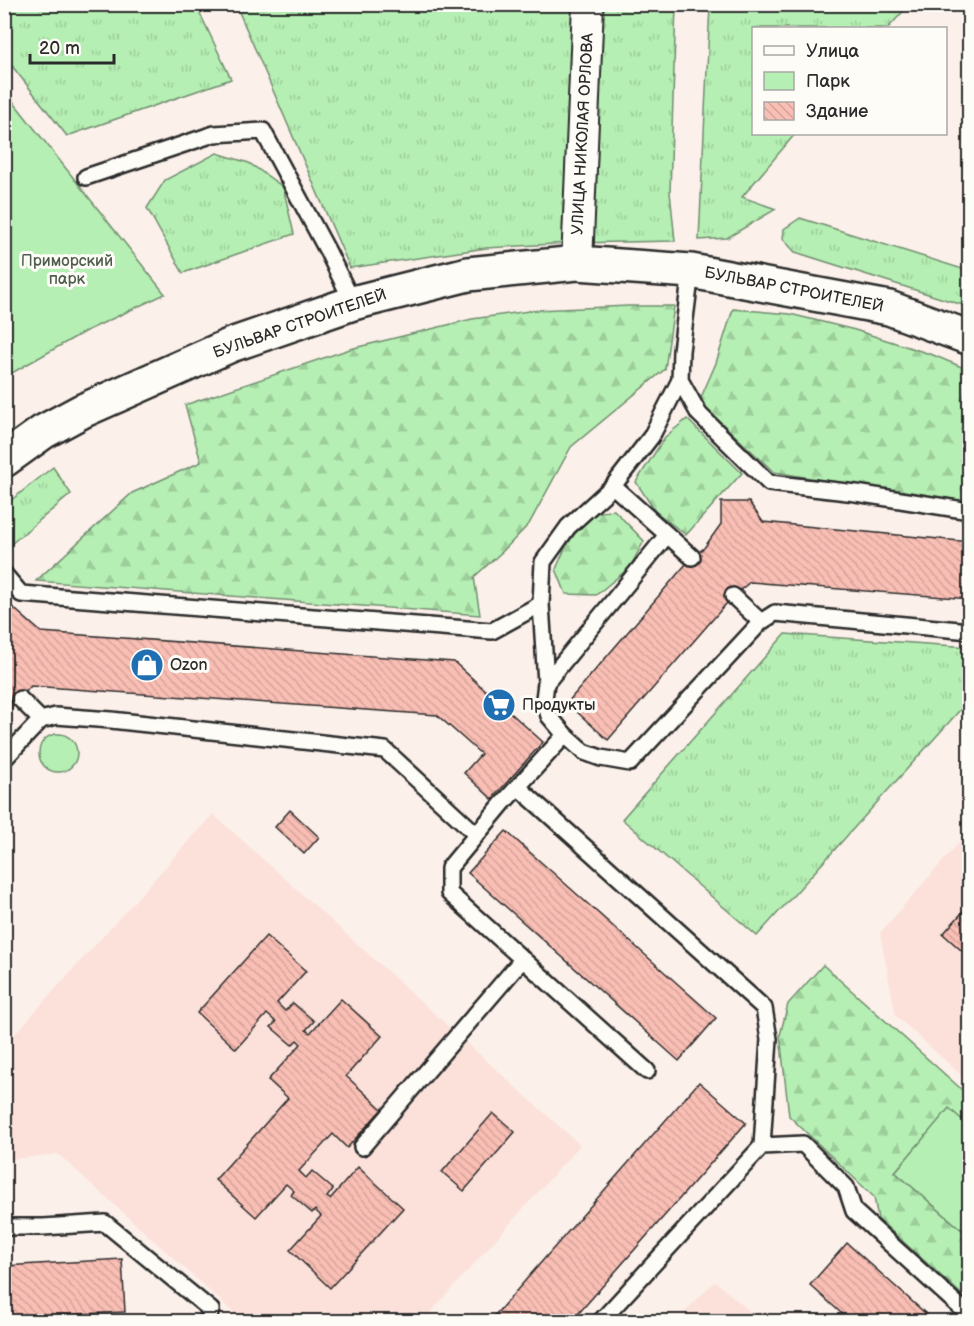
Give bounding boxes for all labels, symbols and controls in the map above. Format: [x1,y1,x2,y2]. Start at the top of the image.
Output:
scale bar [30,27,114,65]
legend [752,27,947,135]
street label: УЛИЦА НИКОЛАЯ ОРЛОВА [568,32,598,235]
text: 20 m [39,38,80,59]
text: Улица [806,41,860,62]
text: Парк [806,71,850,92]
text: Здание [806,101,868,122]
park label: Приморский парк [21,252,113,289]
street label: БУЛЬВАР СТРОИТЕЛЕЙ [703,263,885,317]
street label: БУЛЬВАР СТРОИТЕЛЕЙ [211,285,389,363]
shop icon: Ozon [129,647,165,683]
place label: Ozon [170,656,208,675]
supermarket icon: Продукты [481,687,517,723]
place label: Продукты [522,696,595,715]

